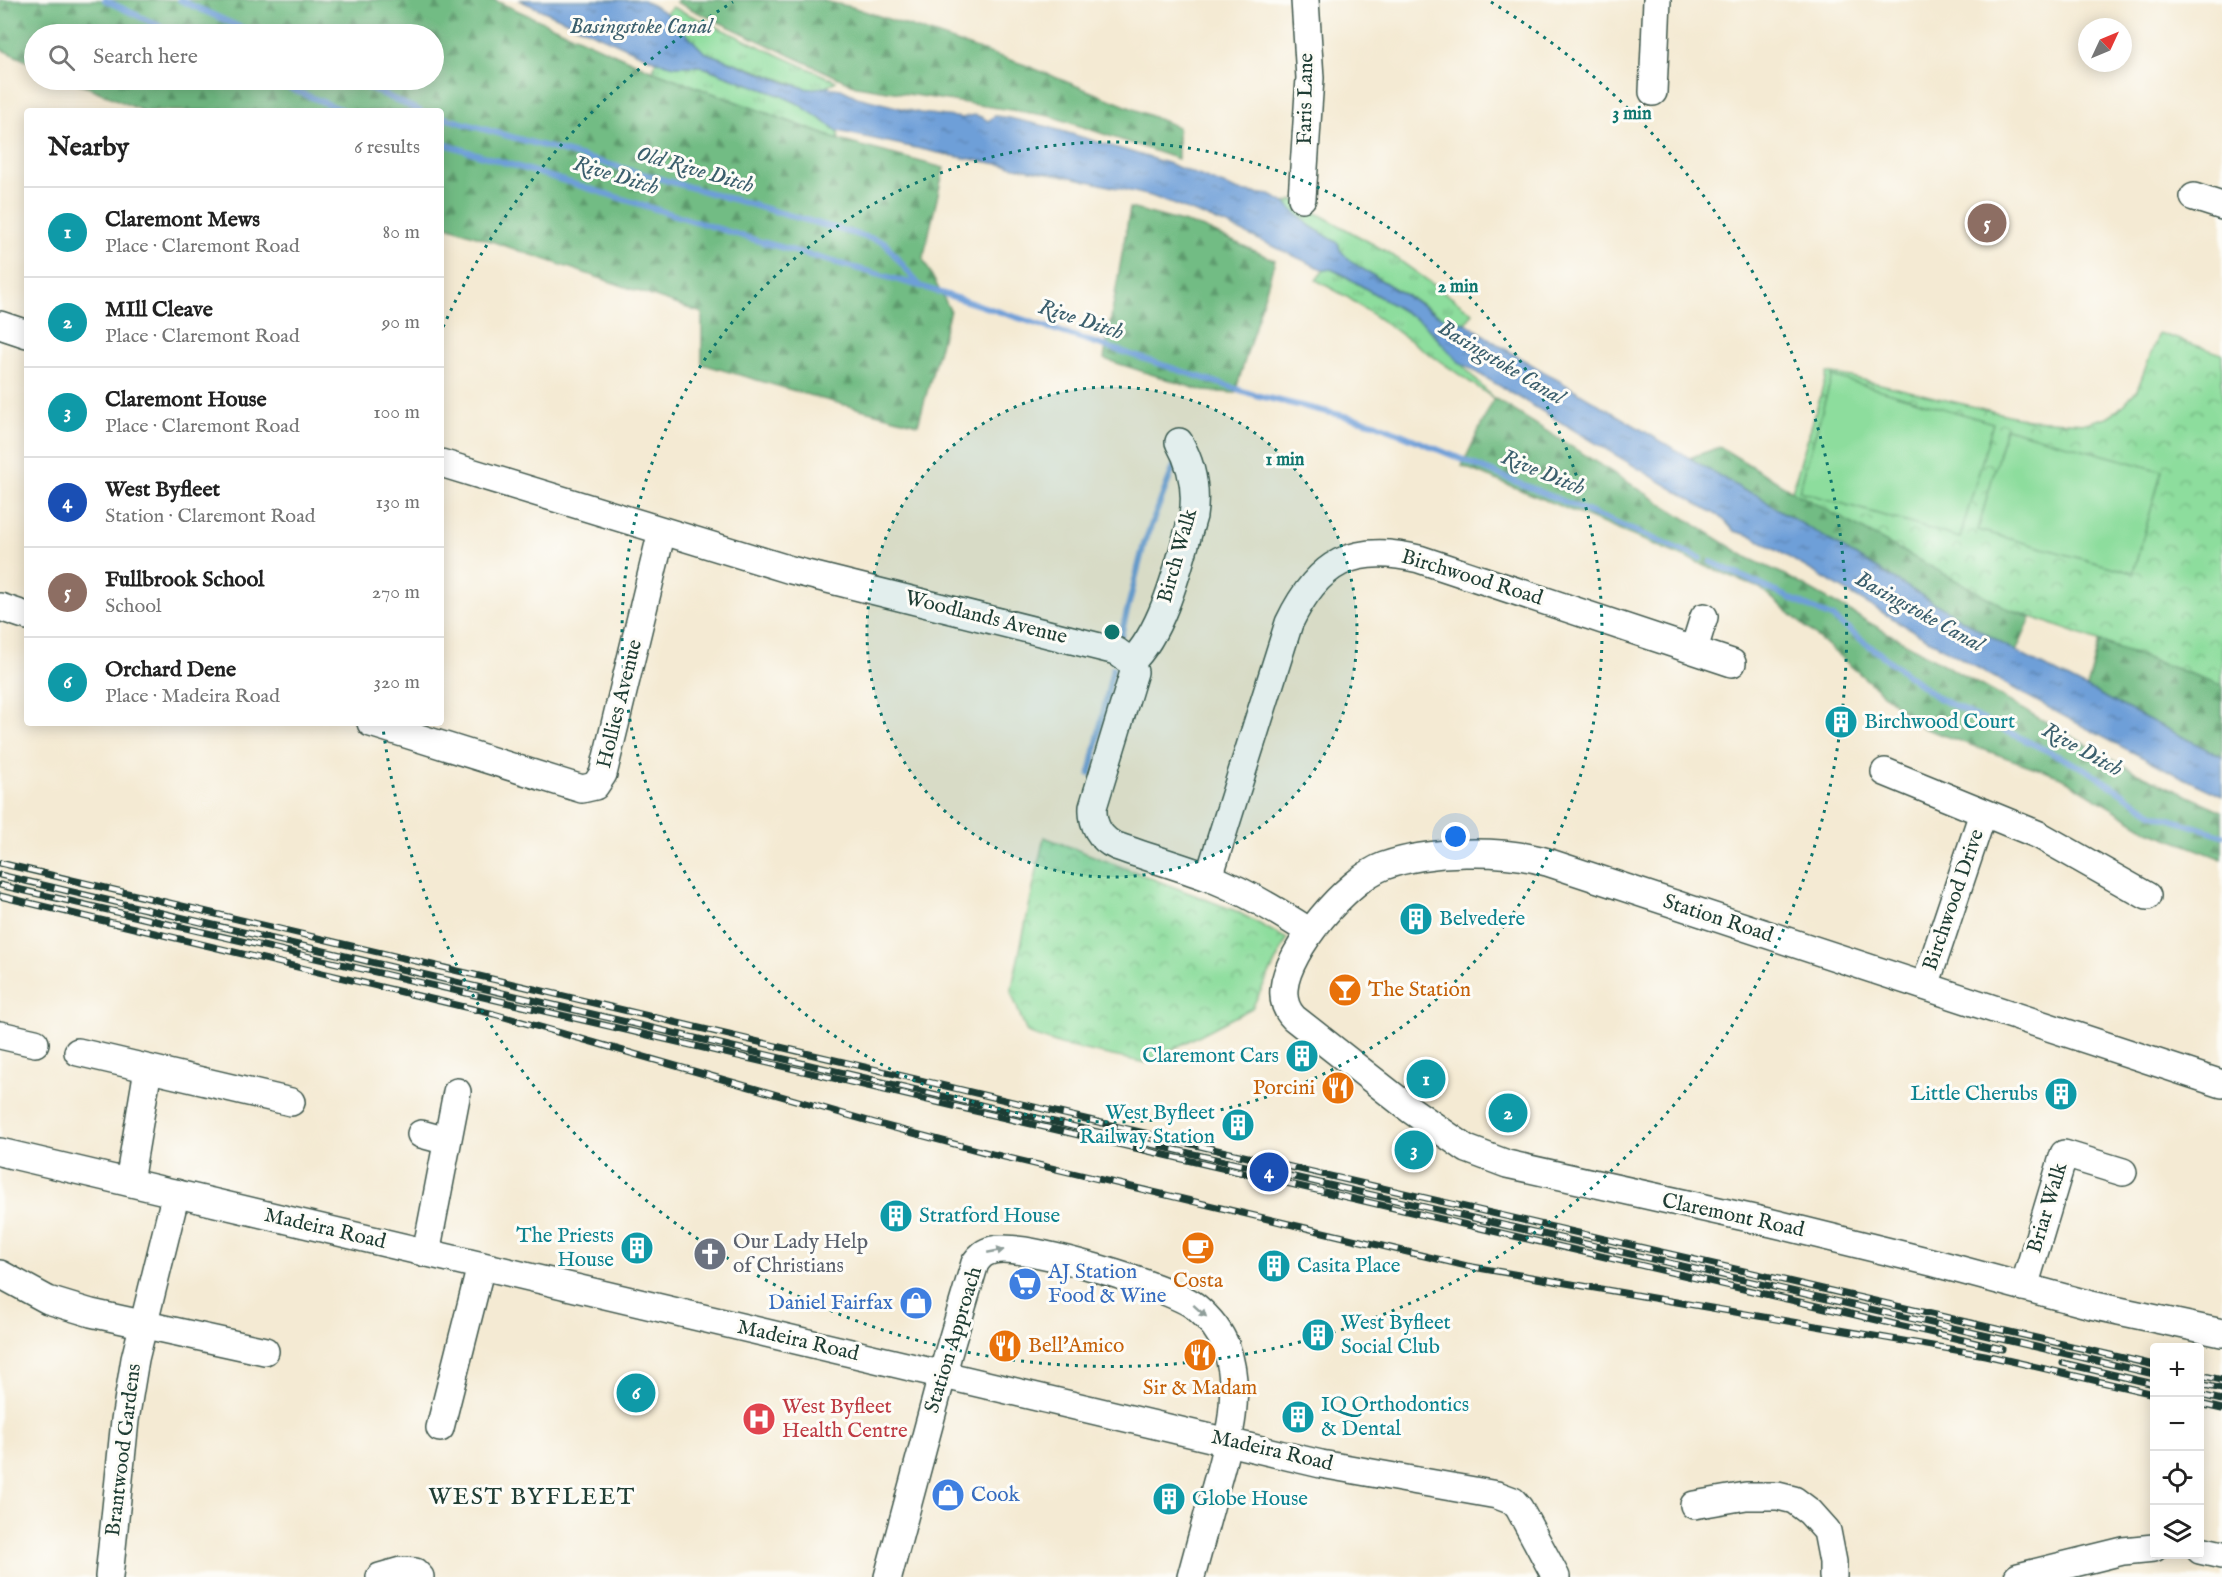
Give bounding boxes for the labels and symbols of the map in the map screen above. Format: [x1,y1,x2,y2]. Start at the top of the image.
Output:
water label: Basingstoke Canal [570,13,714,41]
north arrow [2078,18,2132,72]
street label: Faris Lane [1292,52,1320,145]
text: 3 min [1613,103,1652,126]
water label: Old Rive Ditch [633,140,757,200]
water label: Rive Ditch [570,150,662,202]
pin: 5 [1968,200,2006,246]
text: 2 min [1438,276,1479,299]
water label: Rive Ditch [1035,293,1127,347]
water label: Basingstoke Canal [1433,314,1571,413]
water label: Rive Ditch [1497,444,1589,502]
text: 1 min [1266,449,1305,472]
street label: Birch Walk [1152,505,1205,606]
street label: Birchwood Road [1398,544,1547,613]
water label: Basingstoke Canal [1850,565,1990,660]
street label: Woodlands Avenue [902,585,1070,651]
centre of rings [1102,622,1122,642]
street label: Hollies Avenue [591,636,649,771]
building icon: Birchwood Court [1823,704,1859,740]
place label: Birchwood Court [1864,709,2015,736]
water label: Rive Ditch [2037,716,2127,784]
your location [1441,822,1470,851]
street label: Birchwood Drive [1917,825,1991,974]
street label: Station Road [1659,889,1777,950]
building icon: Belvedere [1398,901,1434,937]
place label: Belvedere [1439,906,1525,933]
bar icon: The Station [1327,972,1363,1008]
place label: The Station [1368,977,1471,1004]
building icon: Claremont Cars [1284,1038,1320,1074]
place label: Claremont Cars [1142,1043,1279,1070]
pin: 1 [1406,1056,1446,1102]
restaurant icon: Porcini [1320,1070,1356,1106]
place label: Porcini [1253,1075,1315,1102]
building icon: Little Cherubs [2043,1076,2079,1112]
place label: Little Cherubs [1910,1081,2038,1108]
pin: 2 [1488,1090,1528,1136]
place label: West Byfleet Railway Station [1079,1100,1215,1151]
building icon: West Byfleet Railway Station [1220,1107,1256,1143]
pin: 3 [1394,1128,1434,1172]
pin: 4 [1250,1150,1288,1194]
street label: Briar Walk [2021,1159,2075,1257]
street label: Claremont Road [1659,1188,1807,1244]
building icon: Stratford House [878,1198,914,1234]
street label: Madeira Road [261,1202,389,1256]
place label: Stratford House [919,1203,1060,1230]
place label: The Priests House [516,1223,614,1274]
place label: Our Lady Help of Christians [733,1229,868,1280]
building icon: The Priests House [619,1230,655,1266]
cafe icon: Costa [1180,1230,1216,1266]
church icon: Our Lady Help of Christians [692,1236,728,1272]
one-way arrow [987,1246,1006,1255]
building icon: Casita Place [1256,1248,1292,1284]
place label: Casita Place [1297,1253,1401,1280]
place label: AJ Station Food & Wine [1047,1259,1167,1310]
street label: Station Approach [919,1263,989,1417]
supermarket icon: AJ Station Food & Wine [1007,1266,1043,1302]
place label: Costa [1173,1268,1224,1295]
shop icon: Daniel Fairfax [898,1285,934,1321]
place label: Daniel Fairfax [768,1290,893,1317]
one-way arrow [1192,1304,1207,1317]
place label: West Byfleet Social Club [1341,1310,1451,1361]
street label: Madeira Road [734,1314,862,1368]
building icon: West Byfleet Social Club [1300,1317,1336,1353]
restaurant icon: Bell'Amico [987,1328,1023,1364]
place label: Bell'Amico [1028,1333,1124,1360]
restaurant icon: Sir & Madam [1182,1337,1218,1373]
street label: Brantwood Gardens [100,1362,148,1538]
pin: 6 [616,1370,656,1416]
place label: Sir & Madam [1143,1375,1257,1402]
place label: IQ Orthodontics & Dental [1321,1392,1469,1443]
place label: West Byfleet Health Centre [782,1394,908,1445]
building icon: IQ Orthodontics & Dental [1280,1399,1316,1435]
hospital icon: West Byfleet Health Centre [741,1401,777,1437]
street label: Madeira Road [1208,1424,1336,1478]
shop icon: Cook [930,1477,966,1513]
building icon: Globe House [1151,1481,1187,1517]
district label: WEST BYFLEET [428,1482,636,1513]
place label: Cook [971,1482,1021,1509]
place label: Globe House [1192,1486,1308,1513]

